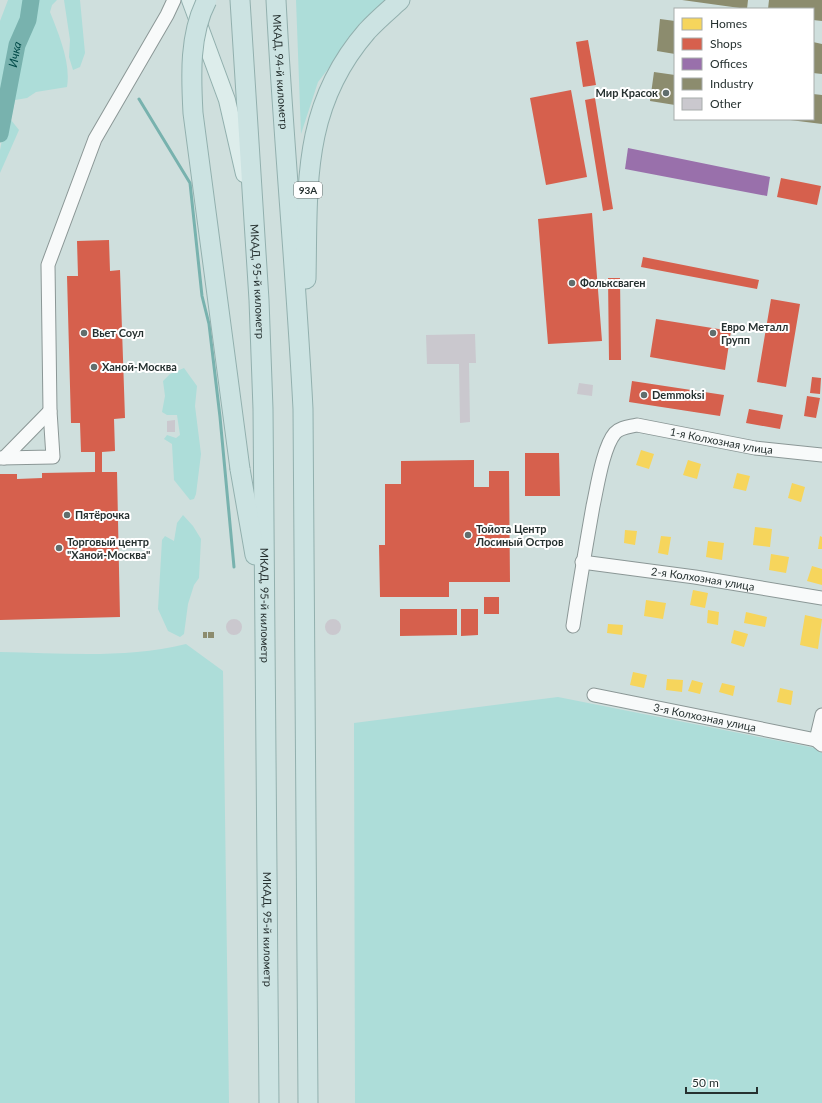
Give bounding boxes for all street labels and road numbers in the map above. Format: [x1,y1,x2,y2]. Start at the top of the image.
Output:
street label: МКАД, 94-й километр [271,14,291,130]
road number: 93A [294,182,322,198]
street label: МКАД, 95-й километр [248,224,267,339]
street label: 1-я Колхозная улица [669,425,773,456]
street label: МКАД, 95-й километр [258,548,272,663]
street label: 2-я Колхозная улица [650,564,756,593]
street label: 3-я Колхозная улица [652,700,757,734]
street label: МКАД, 95-й километр [261,872,275,987]

